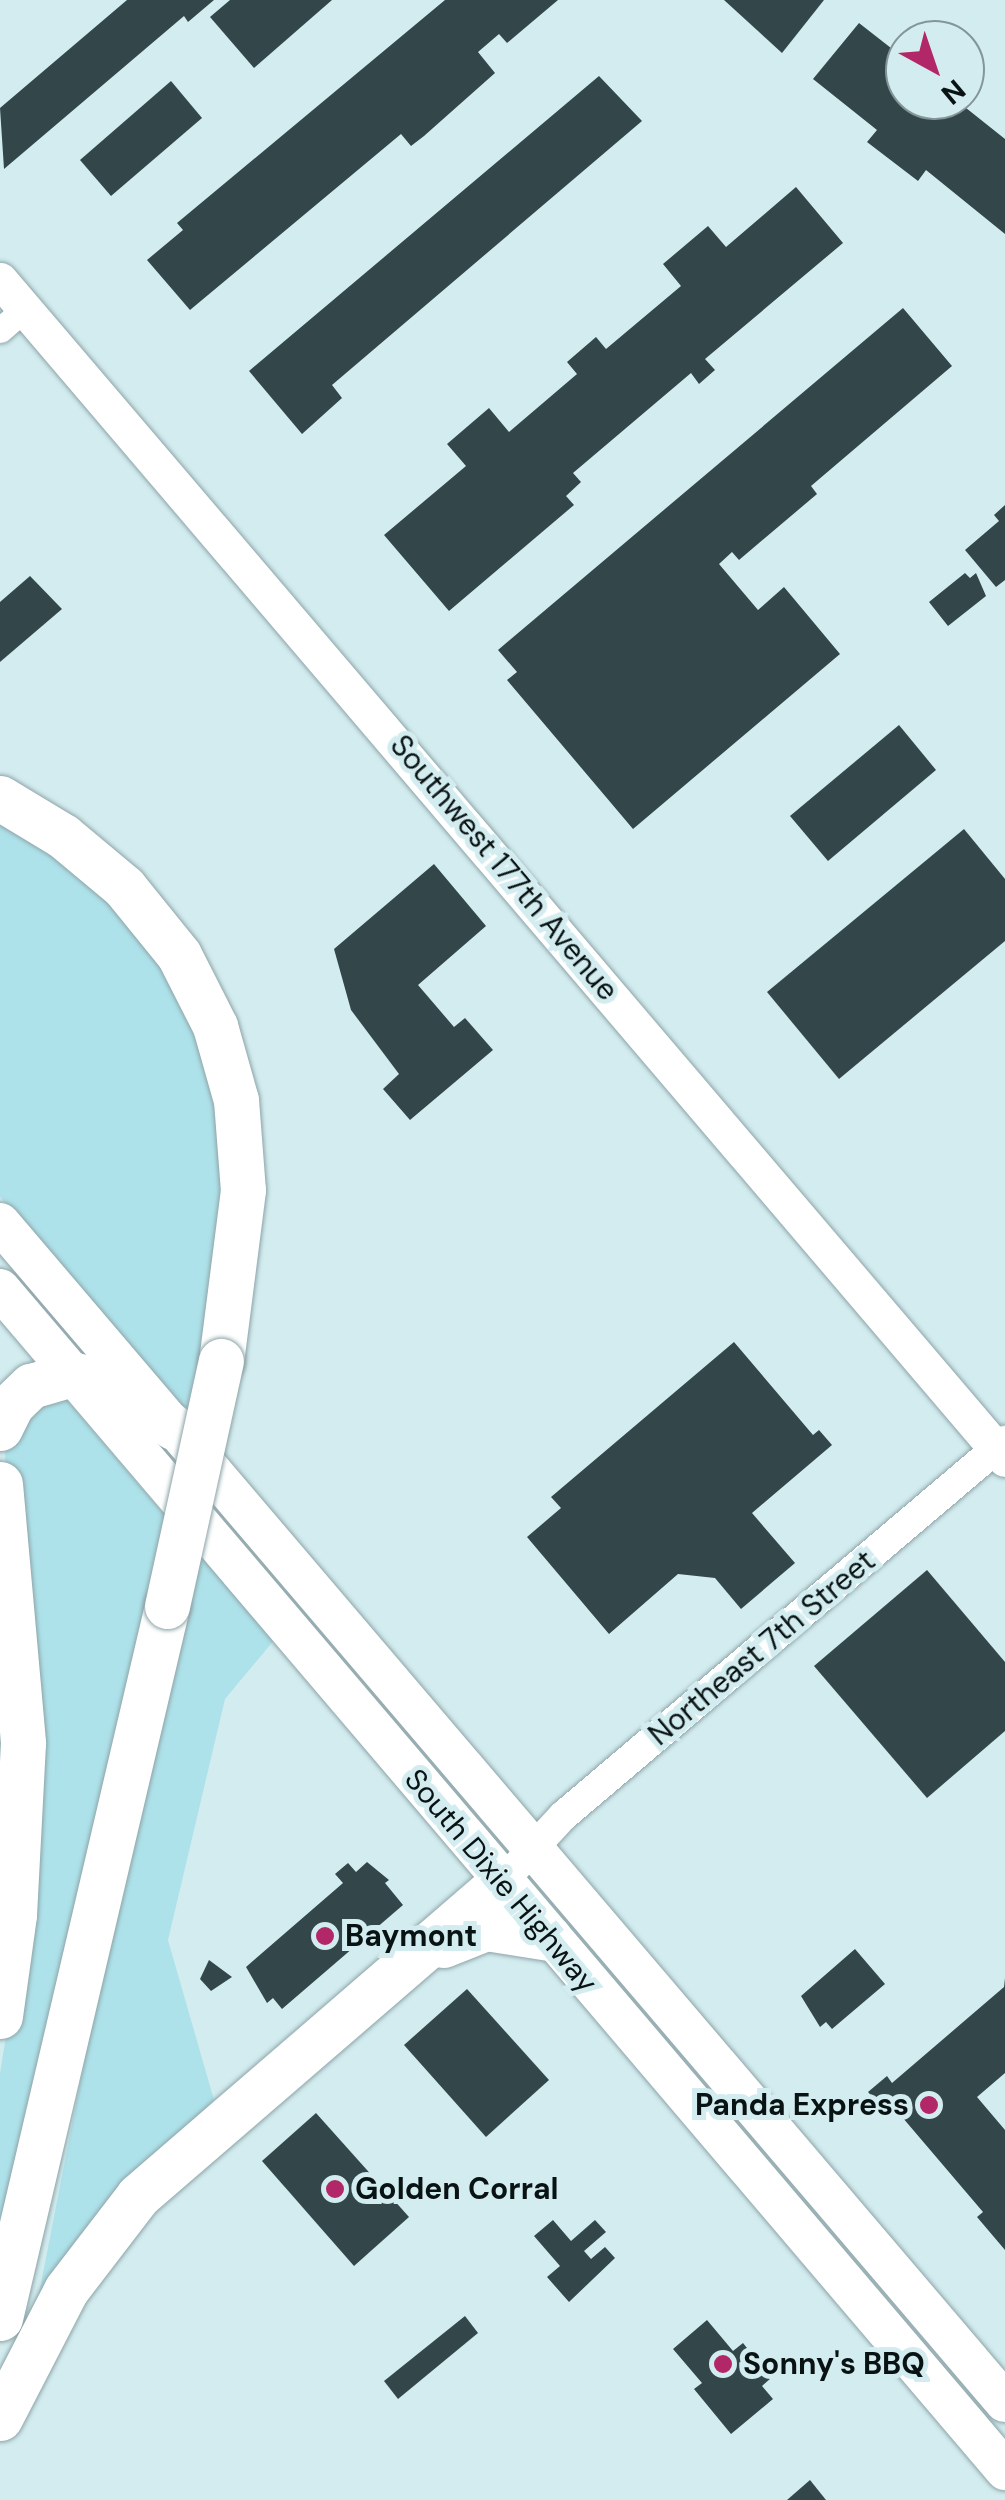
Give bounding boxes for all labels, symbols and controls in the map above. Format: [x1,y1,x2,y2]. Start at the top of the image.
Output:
north arrow [885,20,985,120]
text: N [934,71,973,113]
street label: Southwest 177th Avenue [382,728,626,1008]
street label: Northeast 7th Street [642,1543,882,1753]
street label: South Dixie Highway [397,1762,605,2000]
place label: Baymont [345,1918,477,1954]
marker: Baymont [314,1925,336,1947]
place label: Panda Express [695,2087,909,2123]
marker: Panda Express [918,2094,940,2116]
place label: Golden Corral [355,2171,558,2207]
marker: Golden Corral [324,2178,346,2200]
place label: Sonny's BBQ [743,2346,925,2382]
marker: Sonny's BBQ [712,2353,734,2375]

